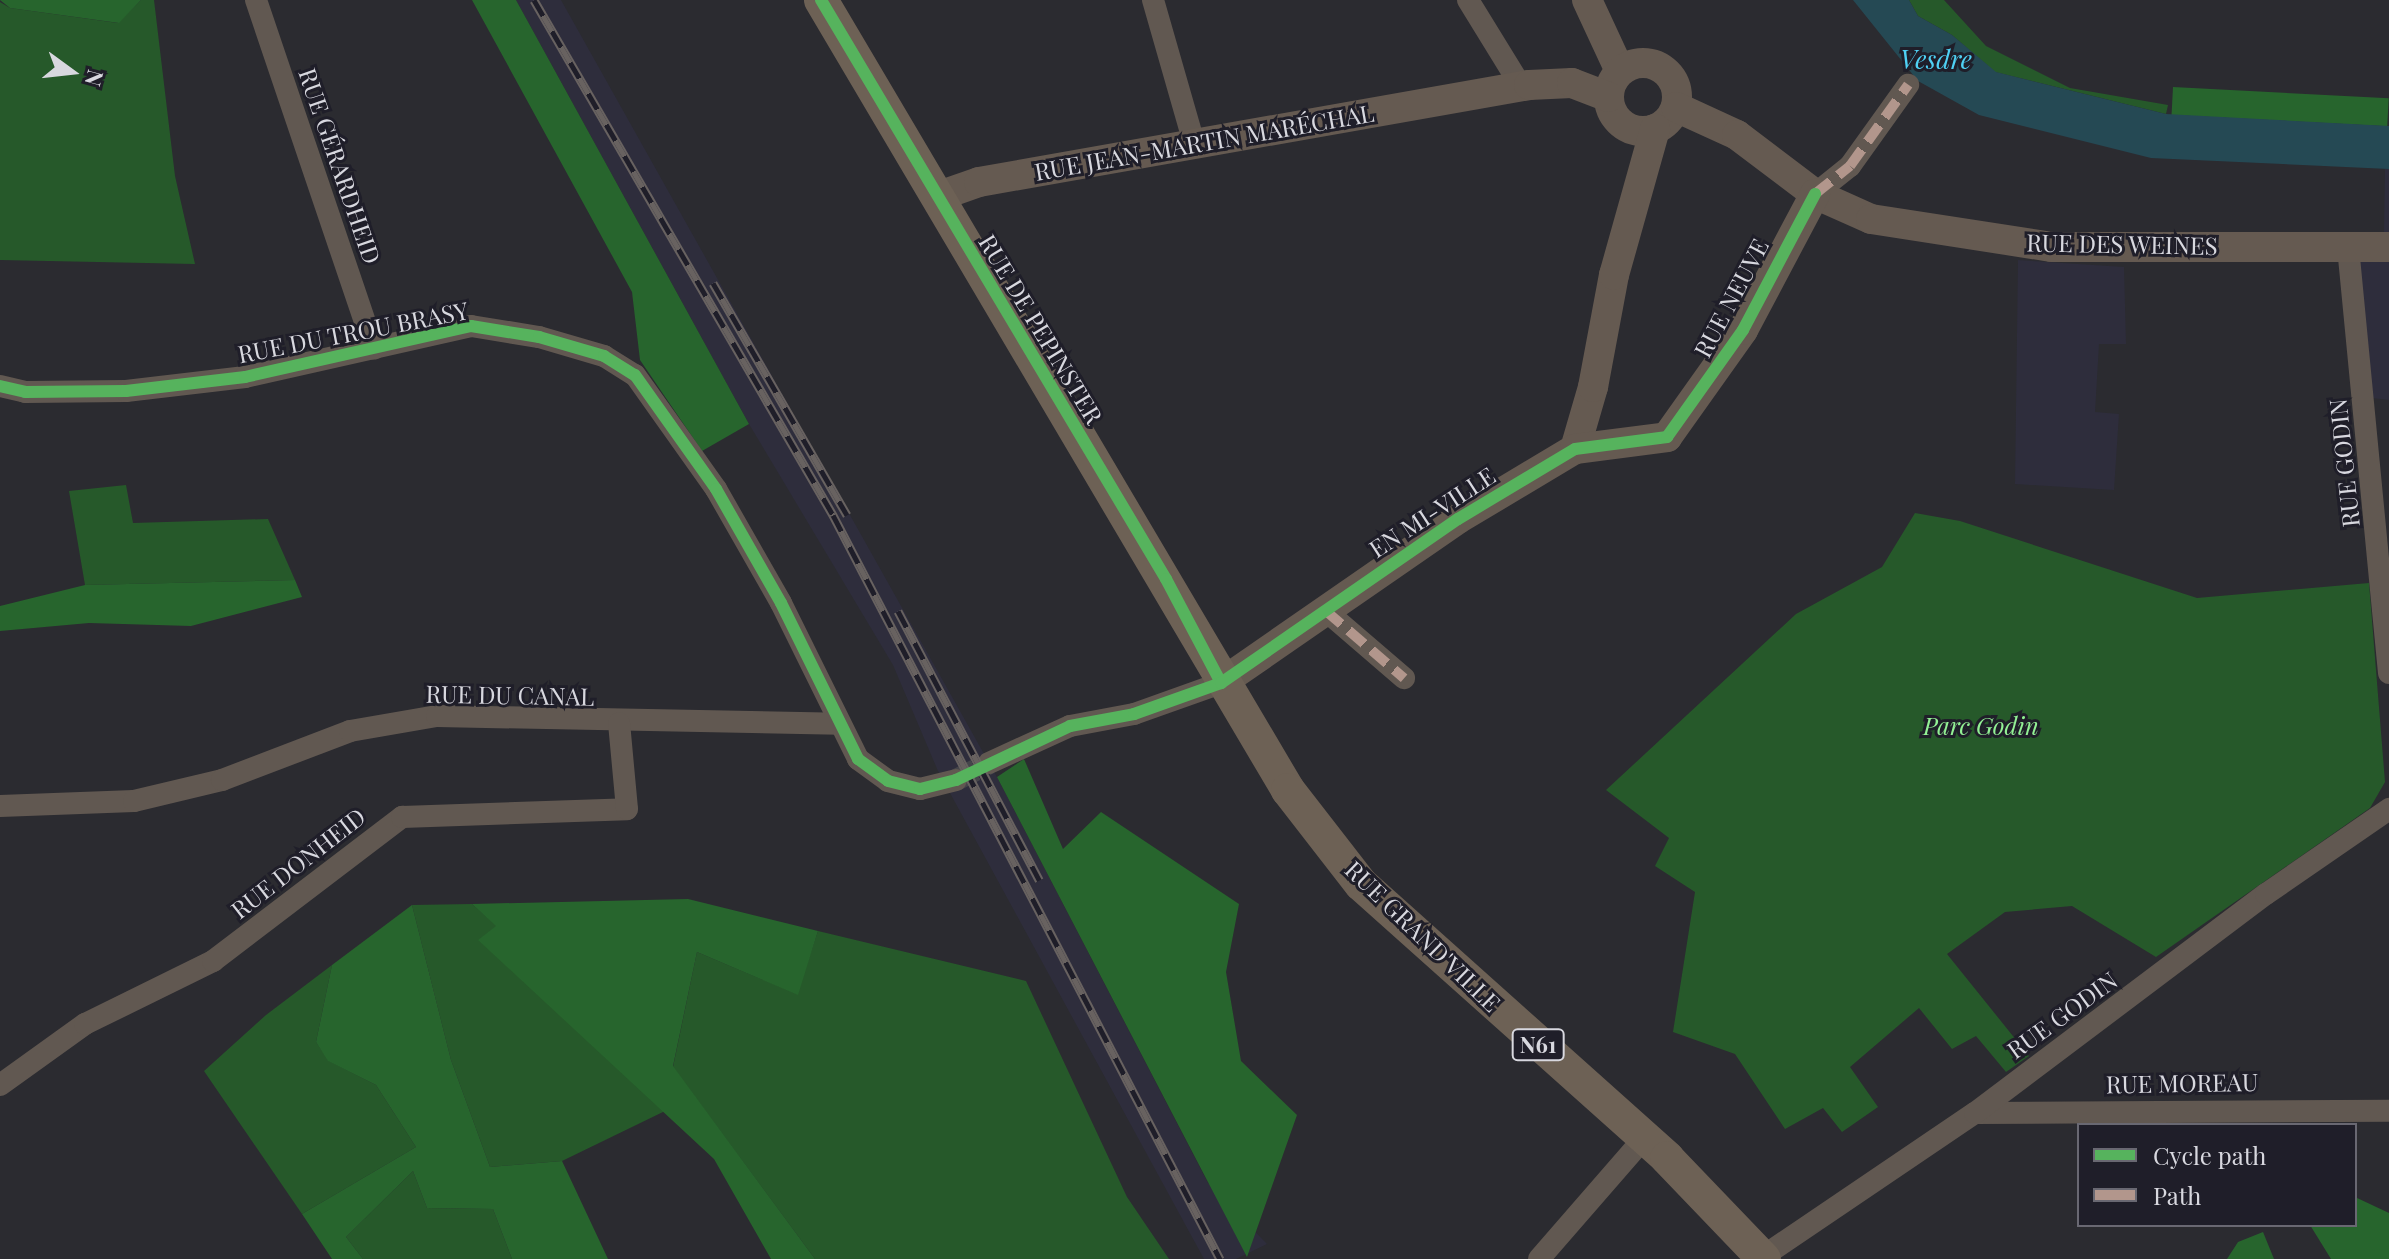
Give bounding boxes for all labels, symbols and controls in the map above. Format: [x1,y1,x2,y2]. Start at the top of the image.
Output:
north arrow [32,32,112,112]
water label: Vesdre [1900,43,1972,75]
street label: RUE GÉRARDHEID [293,64,387,268]
text: N [79,67,112,90]
street label: RUE JEAN-MARTIN MARÉCHAL [1032,98,1376,186]
street label: RUE DES WEINES [2026,228,2218,260]
street label: RUE DE PEPINSTER [973,229,1109,429]
street label: RUE NEUVE [1688,234,1774,362]
street label: RUE DU TROU BRASY [235,295,471,369]
street label: RUE GODIN [2323,397,2365,529]
street label: EN MI-VILLE [1364,461,1500,563]
street label: RUE DU CANAL [425,679,595,711]
park label: Parc Godin [1923,712,2039,740]
street label: RUE DONHEID [225,802,371,924]
street label: RUE GRAND'VILLE [1340,855,1506,1017]
street label: RUE GODIN [2001,965,2123,1065]
road number: N61 [1510,1027,1566,1063]
street label: RUE MOREAU [2106,1067,2258,1099]
legend [2077,1123,2357,1227]
text: Cycle path [2153,1139,2266,1171]
text: Path [2153,1179,2201,1211]

